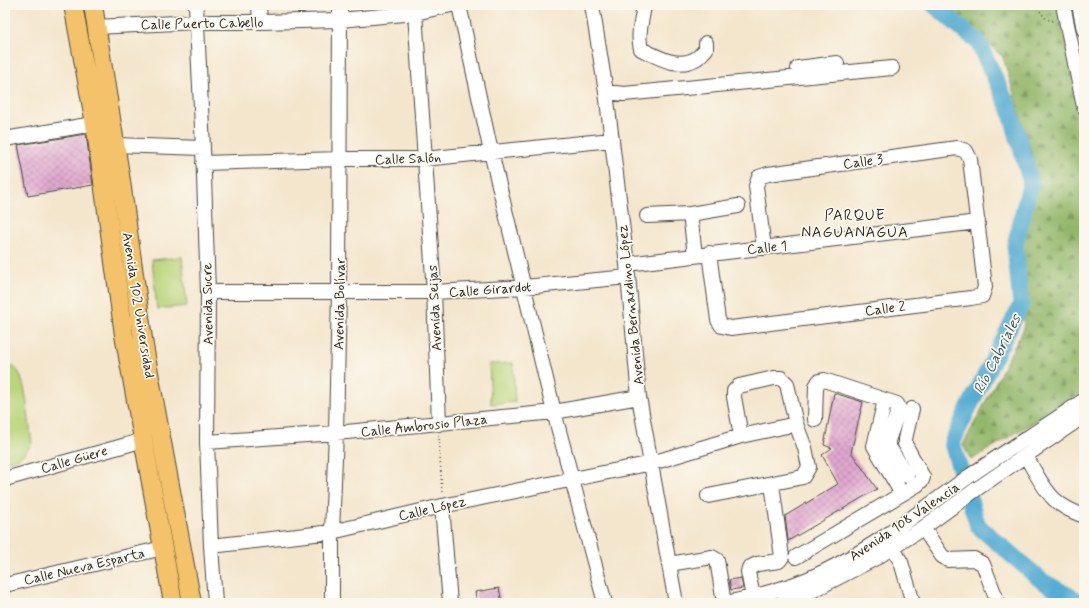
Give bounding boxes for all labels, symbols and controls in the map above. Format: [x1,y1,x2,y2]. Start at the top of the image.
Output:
street label: Calle Puerto Cabello [140,14,264,34]
street label: Calle Salón [374,149,442,169]
street label: Calle 3 [842,150,884,174]
district label: PARQUE NAGUANAGUA [801,206,909,243]
street label: Avenida Bernardino López [614,224,648,386]
street label: Avenida 102 Universidad [118,231,158,379]
street label: Calle 1 [746,237,788,259]
street label: Avenida Bolívar [330,258,350,350]
street label: Avenida Sucre [198,262,218,345]
street label: Avenida Seijas [424,265,446,351]
street label: Calle Girardot [448,278,532,302]
street label: Calle 2 [864,298,907,320]
water label: Río Cabriales [969,310,1027,398]
street label: Calle Ambrosio Plaza [360,410,488,442]
street label: Calle Güere [39,442,110,478]
street label: Avenida 108 Valencia [846,478,963,565]
street label: Calle López [397,492,468,525]
street label: Calle Nueva Esparta [22,544,147,590]

